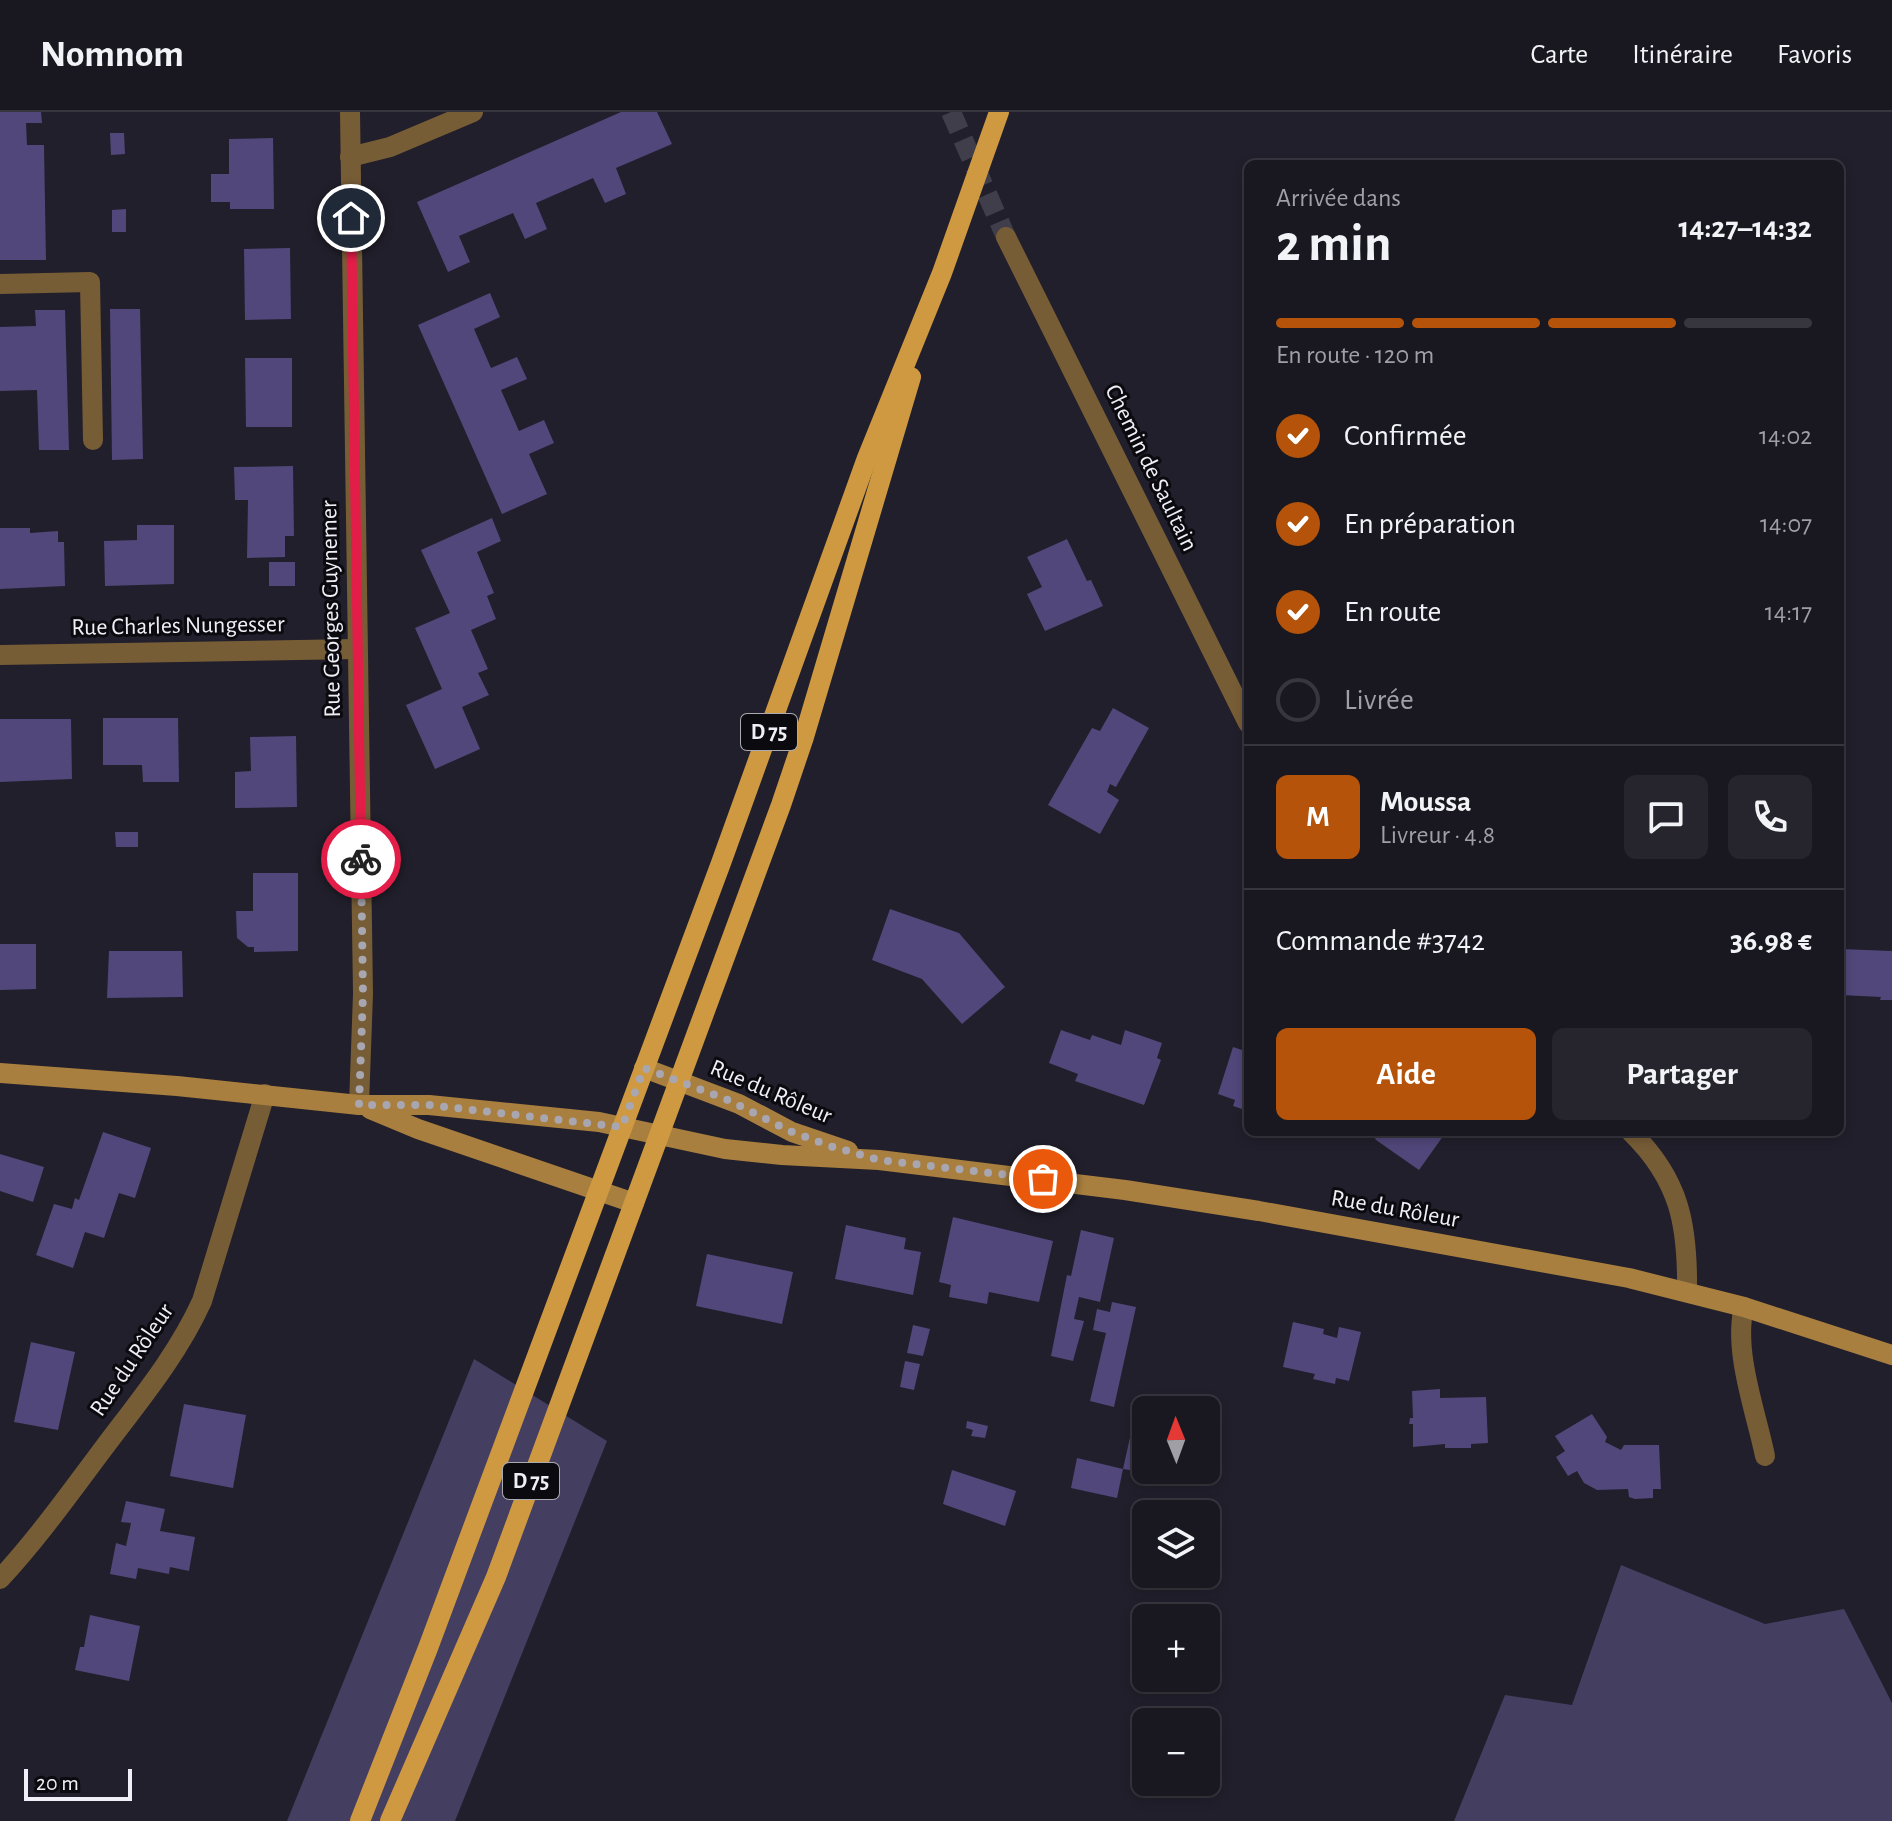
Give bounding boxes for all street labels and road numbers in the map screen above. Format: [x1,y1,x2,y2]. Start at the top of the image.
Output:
street label: Chemin de Saultain [1100,381,1202,555]
street label: Rue Georges Guynemer [317,500,345,718]
street label: Rue Charles Nungesser [71,612,285,640]
road number: D 75 [741,714,797,750]
street label: Rue du Rôleur [707,1056,836,1128]
street label: Rue du Rôleur [1329,1186,1461,1232]
street label: Rue du Rôleur [86,1299,178,1420]
road number: D 75 [503,1463,559,1499]

